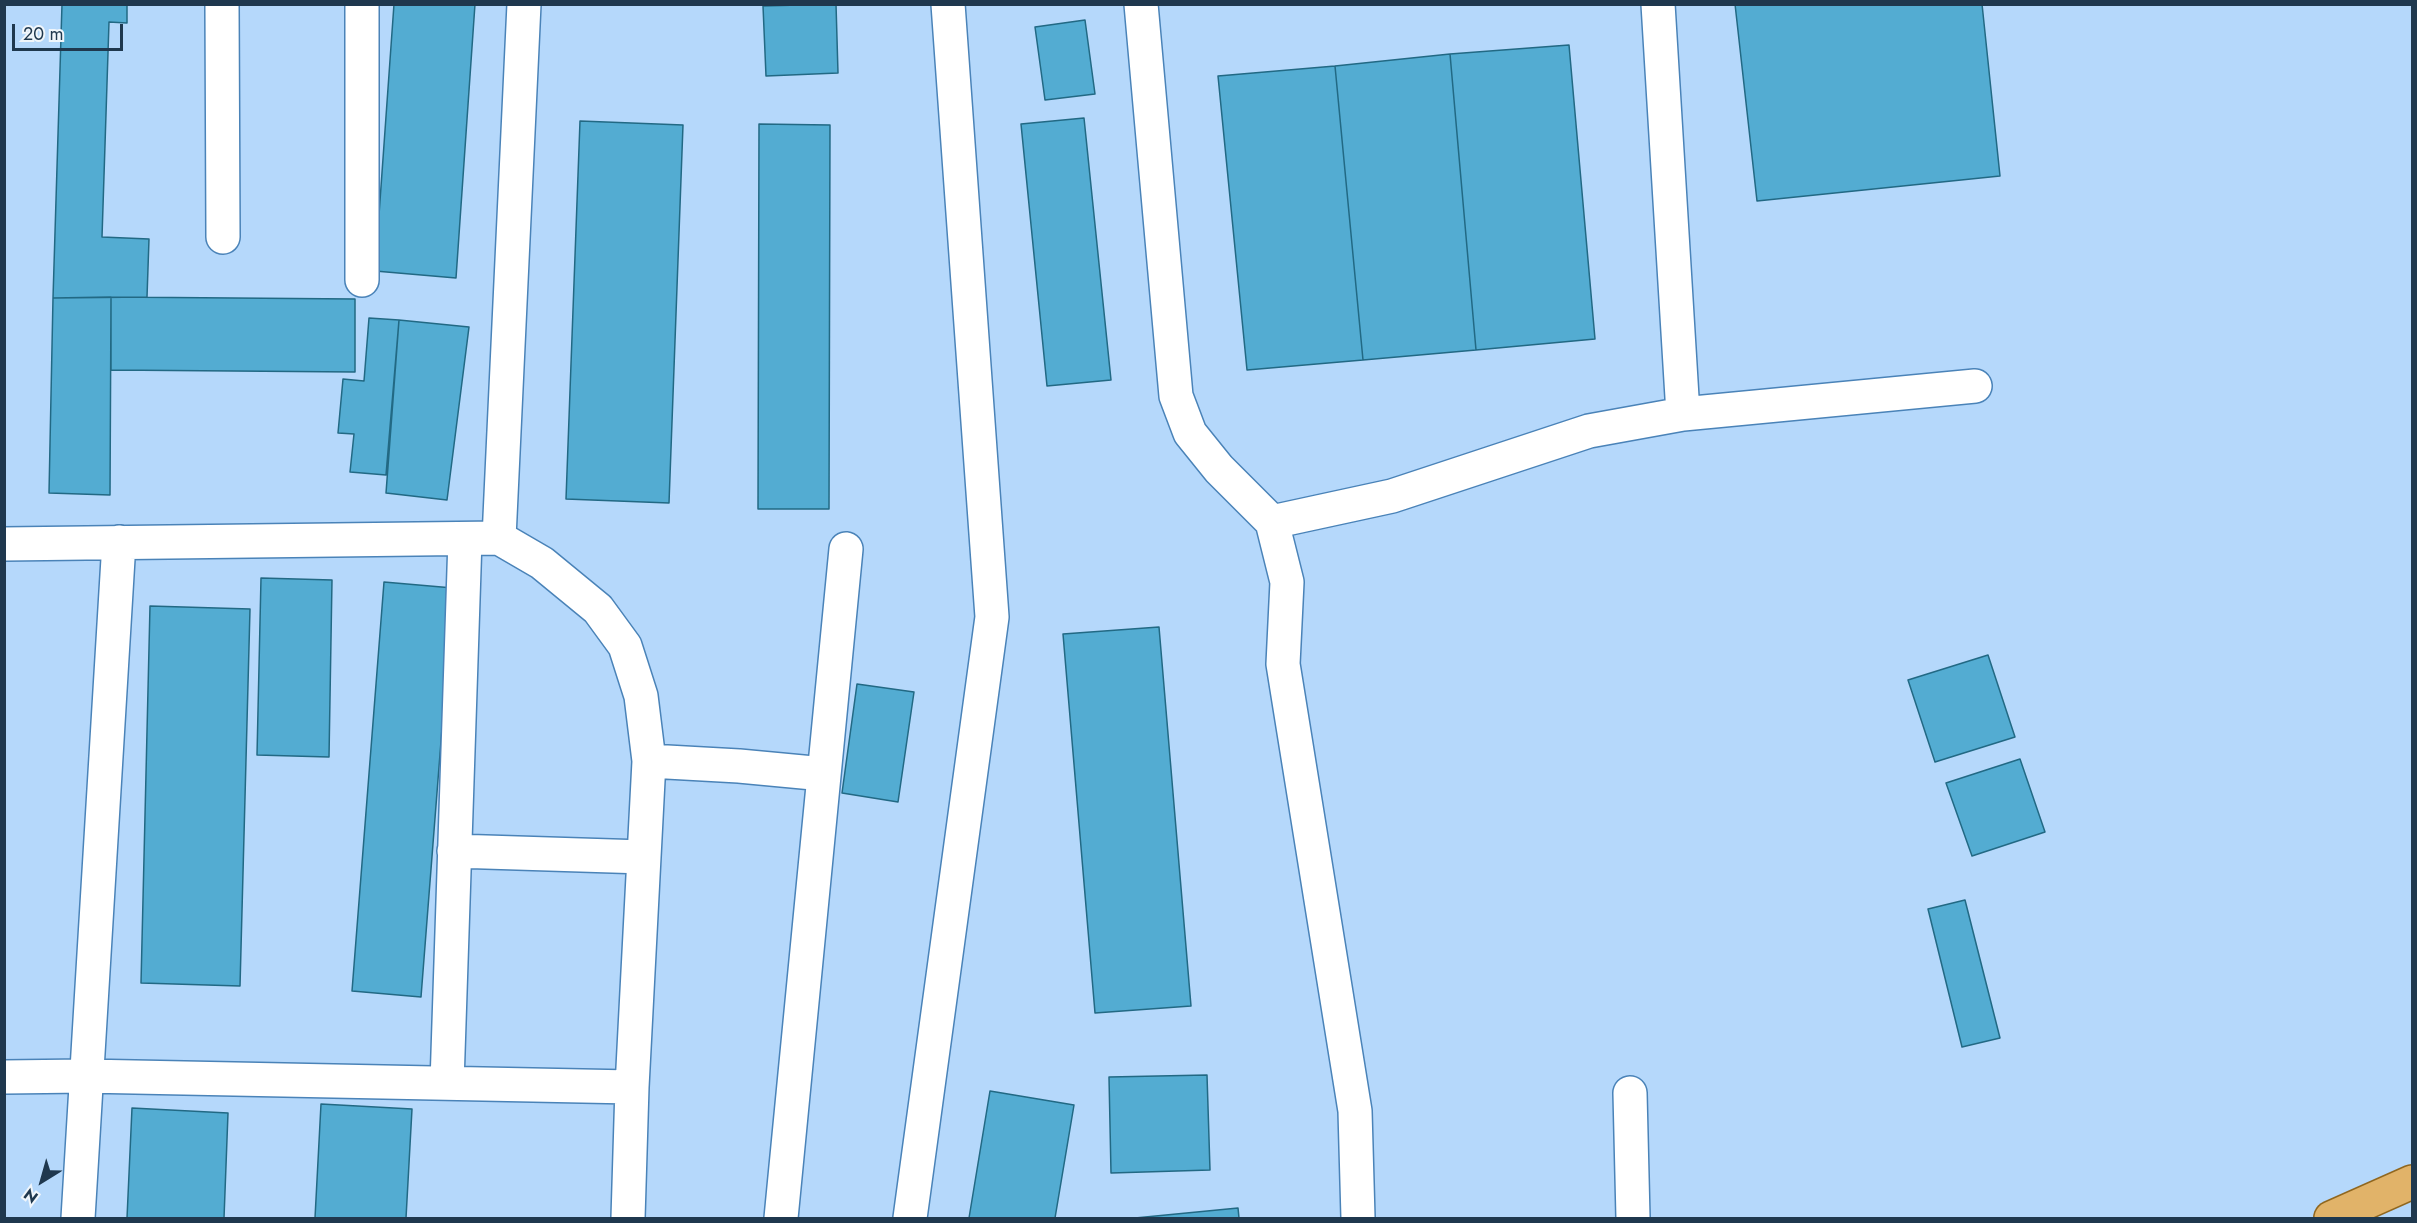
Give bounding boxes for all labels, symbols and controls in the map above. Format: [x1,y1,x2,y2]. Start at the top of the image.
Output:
scale bar [15,12,126,50]
text: 20 m [23,21,63,47]
north arrow [12,1151,72,1211]
text: N [19,1183,43,1209]

